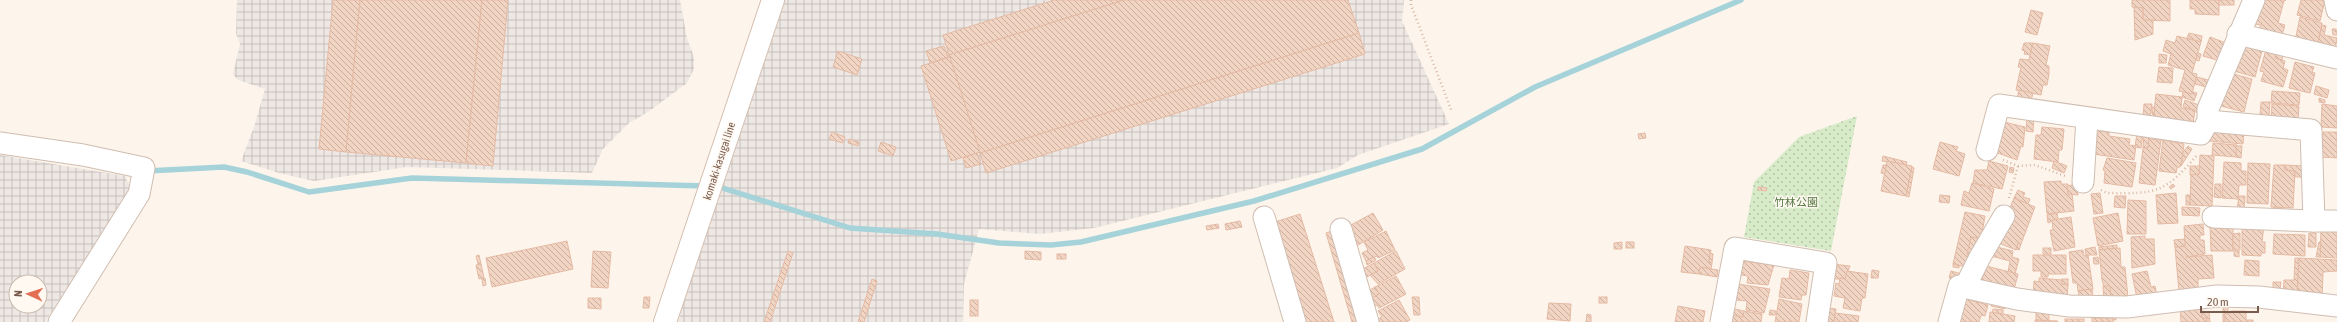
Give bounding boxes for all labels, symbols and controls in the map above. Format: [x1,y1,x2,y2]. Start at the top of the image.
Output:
street label: komaki-kasugai line [701,121,737,201]
park label: 竹林公園 [1774,196,1818,208]
north arrow [8,274,48,314]
scale bar [2201,288,2258,314]
text: N [12,290,24,297]
text: 20 m [2207,295,2229,309]

